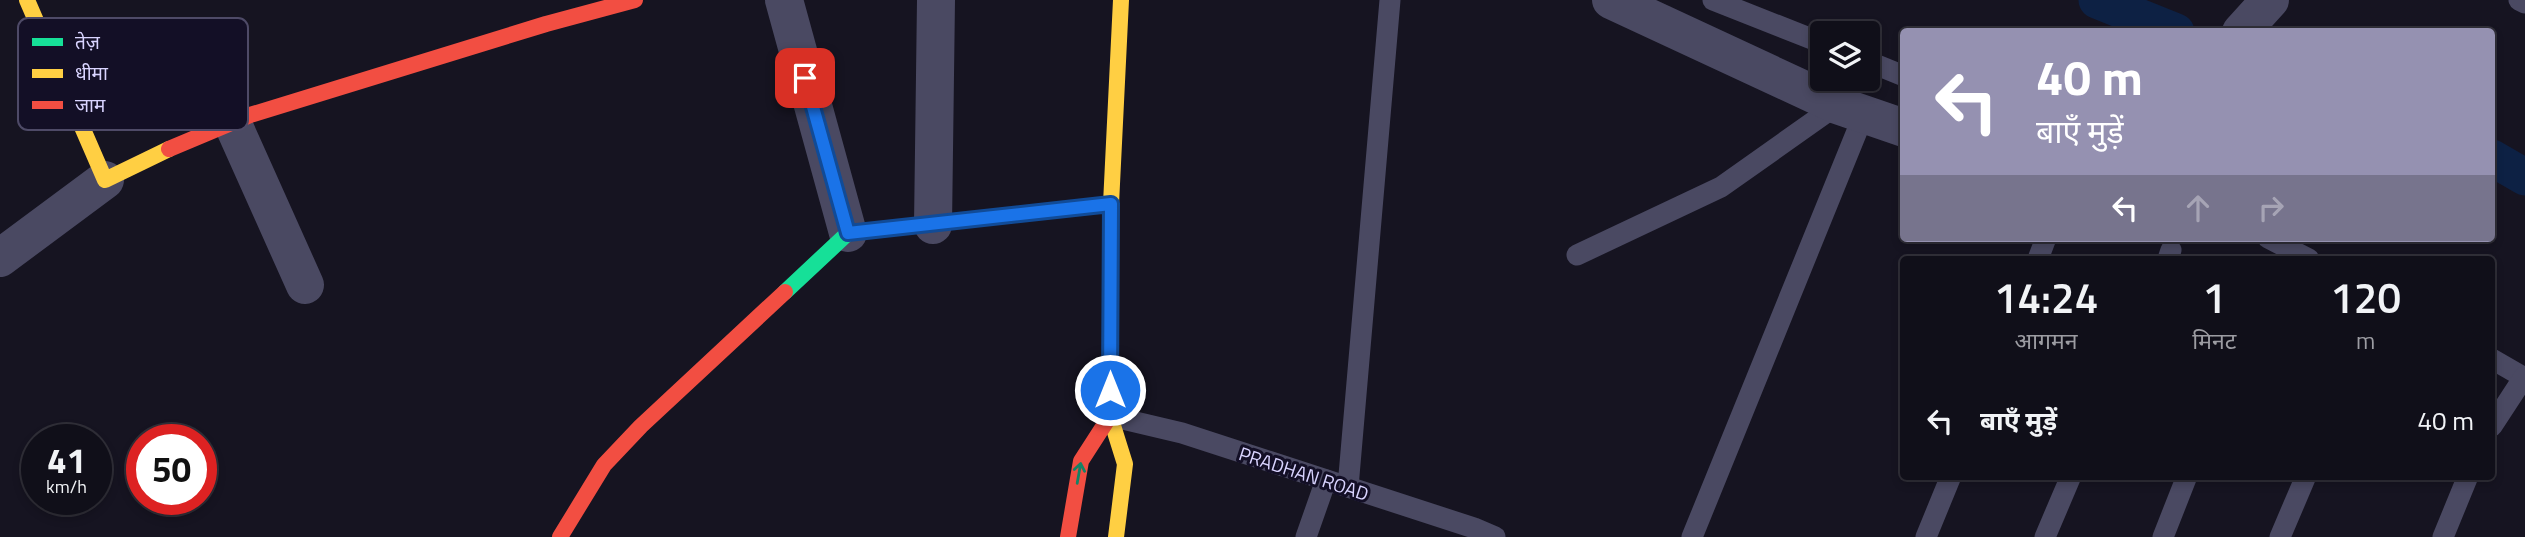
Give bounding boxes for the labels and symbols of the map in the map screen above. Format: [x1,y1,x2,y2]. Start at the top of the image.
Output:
legend [18,18,248,130]
text: तेज़ [75,27,101,56]
pin [775,48,835,108]
text: धीमा [75,58,109,87]
text: जाम [75,90,106,119]
position arrow [1073,353,1147,427]
speed limit sign: 50 [126,424,217,515]
street label: PRADHAN ROAD [1235,438,1373,508]
one-way arrow [1073,462,1087,485]

